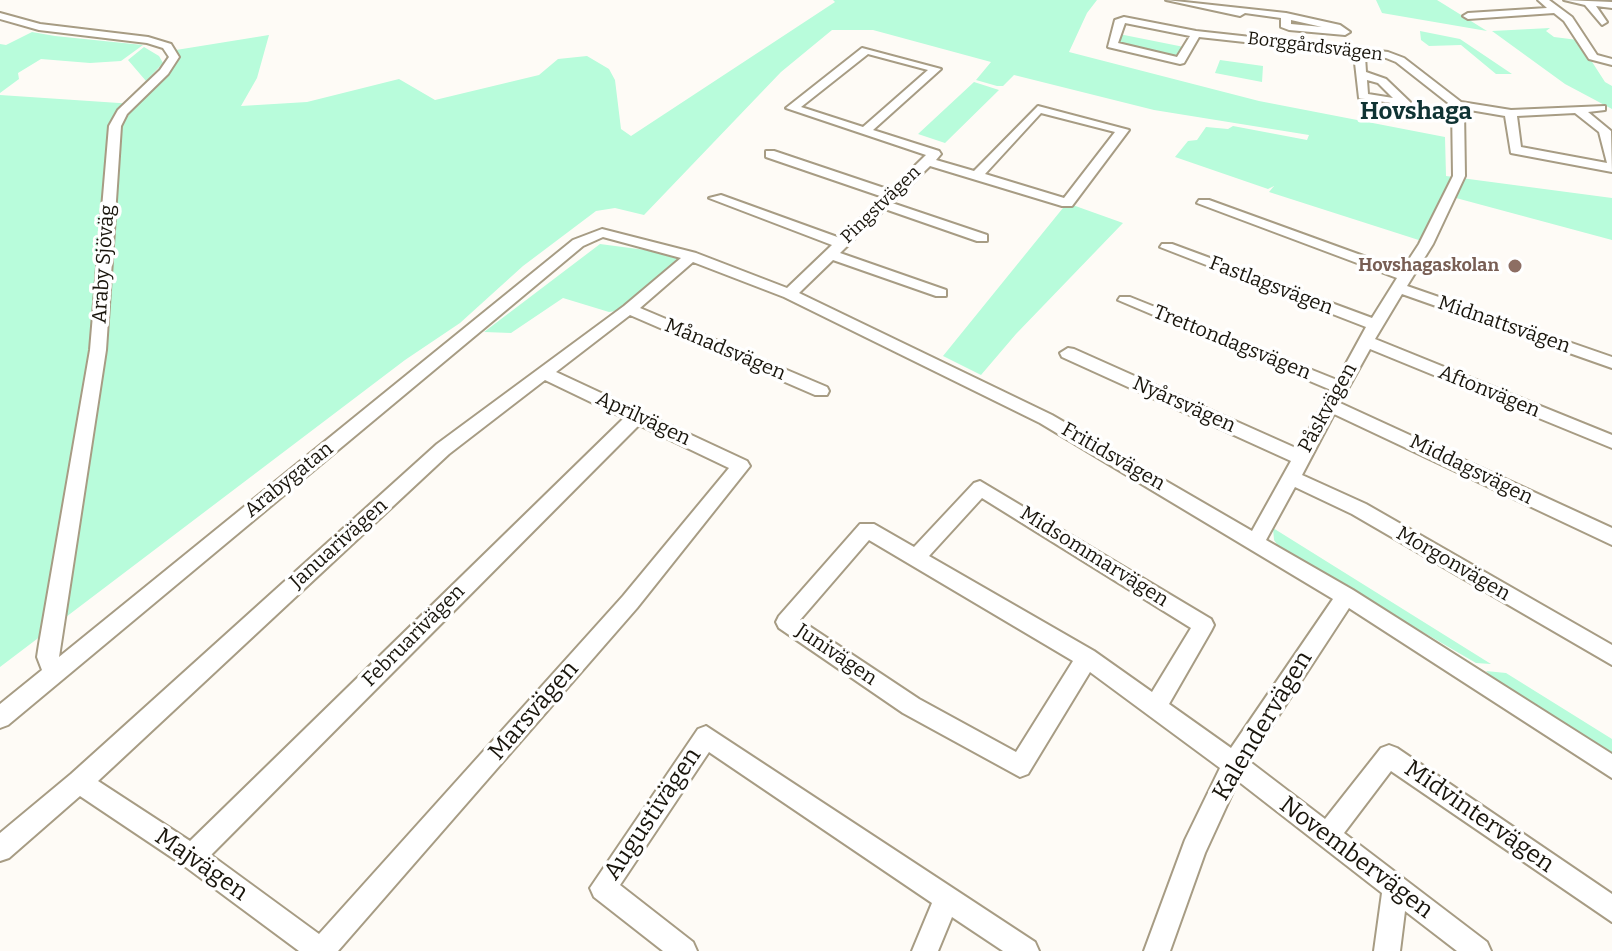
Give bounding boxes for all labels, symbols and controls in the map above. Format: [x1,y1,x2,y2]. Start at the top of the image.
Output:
street label: Borggårdsvägen [1246,28,1384,66]
district label: Hovshaga [1360,98,1472,126]
street label: Pingstvägen [837,162,925,248]
street label: Araby Sjöväg [88,204,120,324]
street label: Fastlagsvägen [1206,251,1336,321]
place label: Hovshagaskolan [1358,255,1499,277]
marker: Hovshagaskolan [1506,257,1524,275]
street label: Midnattsvägen [1435,291,1573,359]
street label: Trettondagsvägen [1150,301,1314,385]
street label: Månadsvägen [661,314,789,386]
street label: Påskvägen [1294,359,1362,457]
street label: Aftonvägen [1435,361,1543,423]
street label: Nyårsvägen [1129,372,1239,438]
street label: Aprilvägen [592,387,694,451]
street label: Fritidsvägen [1057,418,1169,496]
street label: Middagsvägen [1406,430,1536,510]
street label: Arabygatan [240,437,338,523]
street label: Januarivägen [285,494,393,594]
street label: Midsommarvägen [1015,502,1173,612]
street label: Morgonvägen [1392,522,1514,606]
street label: Februarivägen [358,580,470,692]
street label: Junivägen [791,619,881,691]
street label: Kalendervägen [1207,646,1319,806]
street label: Marsvägen [483,655,585,767]
street label: Augustivägen [598,742,708,886]
street label: Midvintervägen [1399,755,1559,879]
street label: Novembervägen [1274,791,1438,925]
street label: Majvägen [149,823,253,907]

